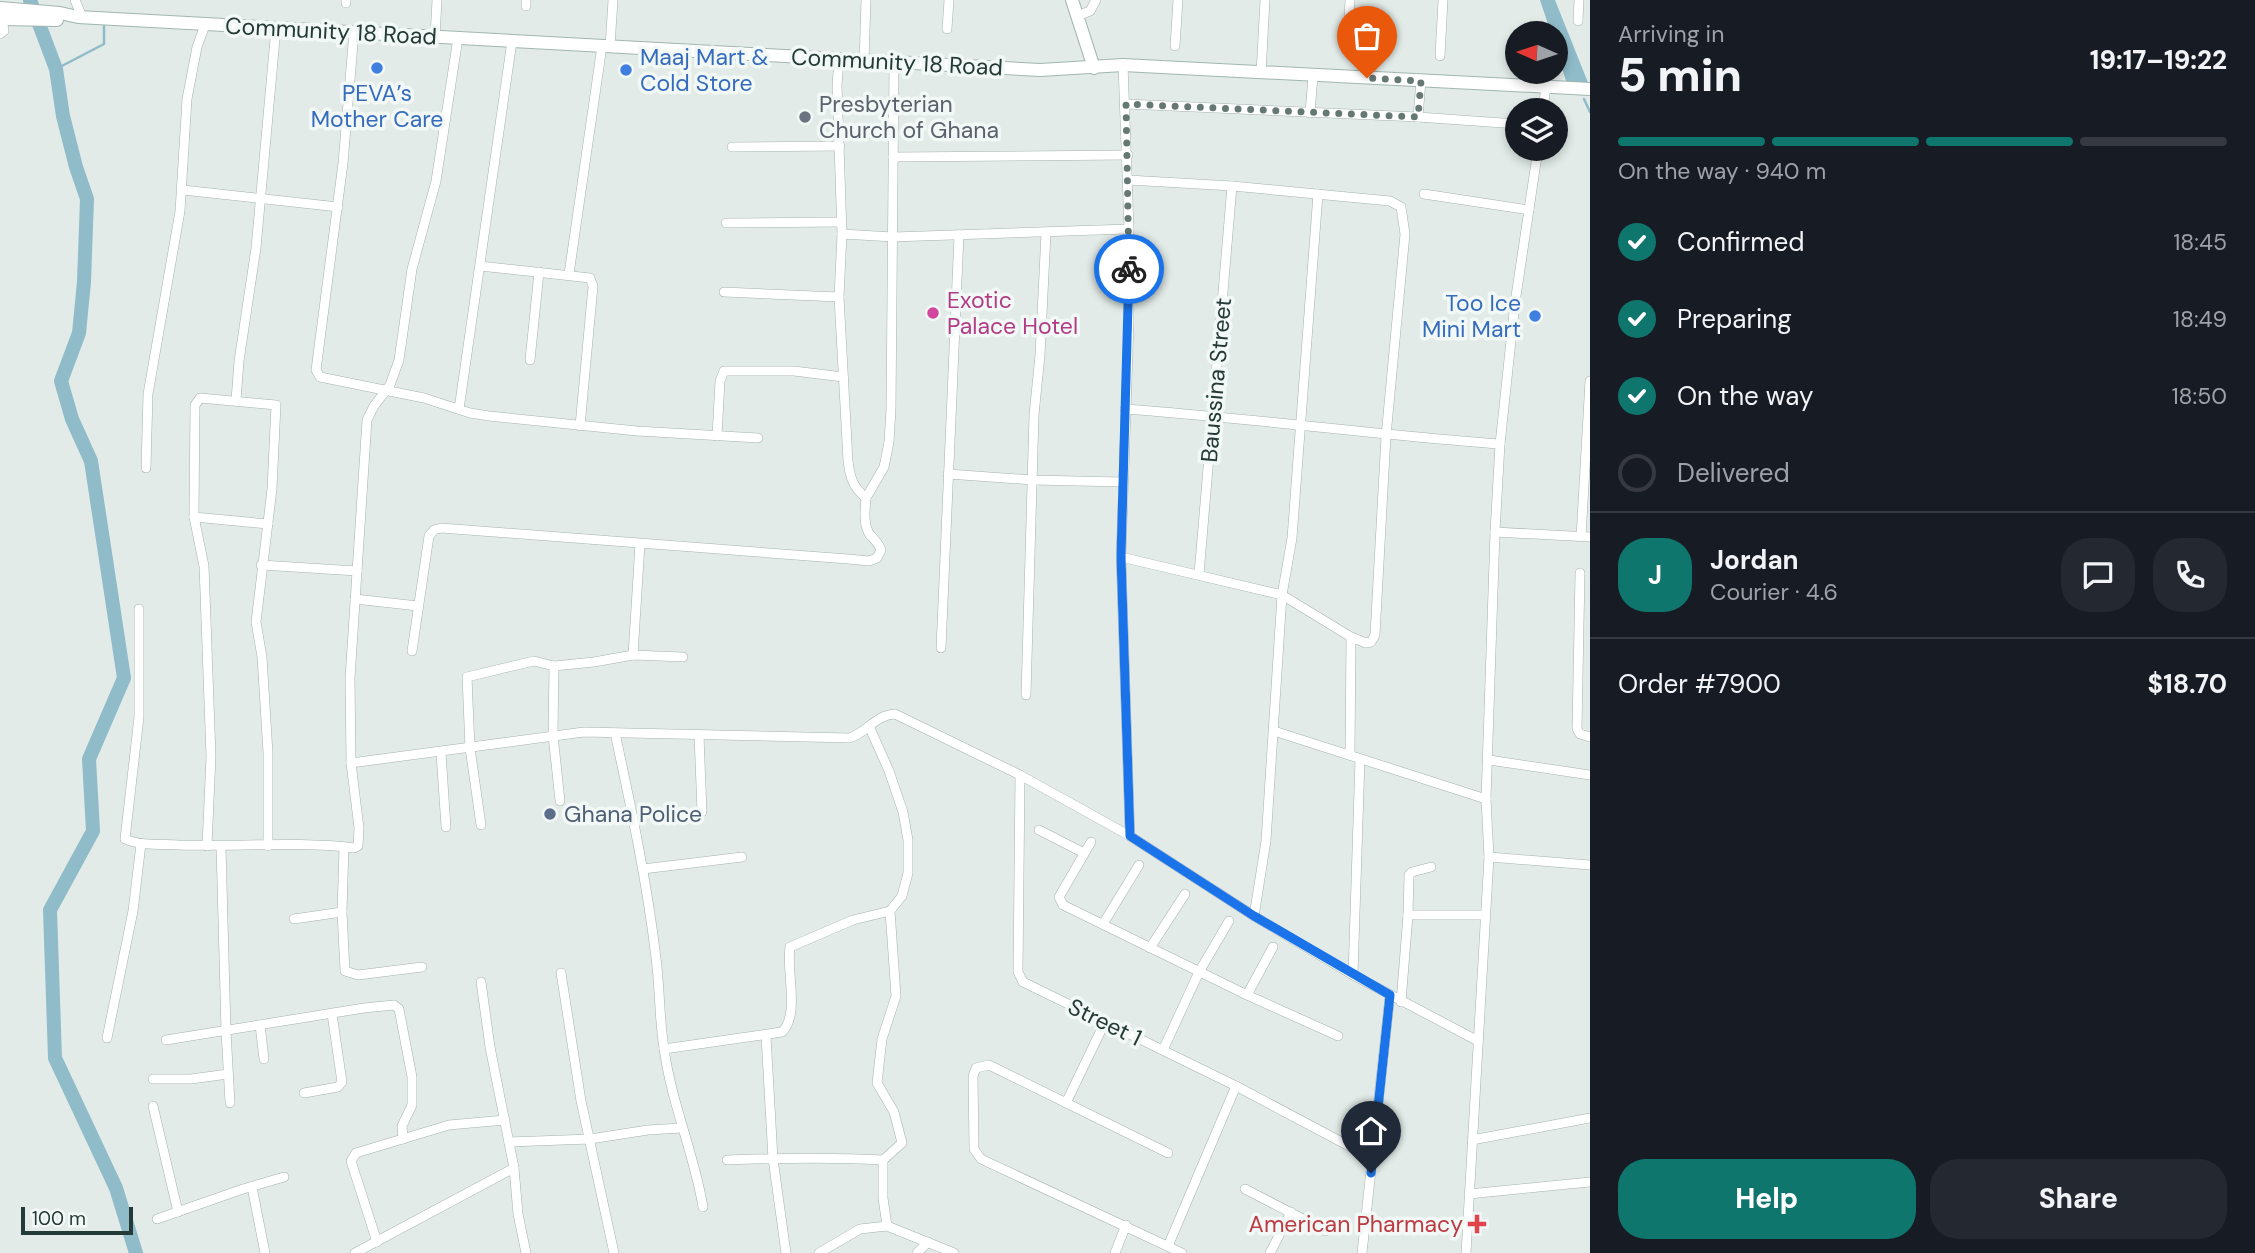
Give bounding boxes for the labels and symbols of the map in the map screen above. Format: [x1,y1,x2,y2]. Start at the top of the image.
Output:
pin [1337,6,1397,78]
street label: Community 18 Road [224,10,438,52]
north arrow [1505,21,1568,84]
street label: Community 18 Road [790,41,1004,83]
place label: Maaj Mart & Cold Store [640,42,769,98]
marker: PEVA’s Mother Care [369,60,385,76]
marker: Maaj Mart & Cold Store [618,62,634,78]
place label: PEVA’s Mother Care [311,78,443,134]
place label: Presbyterian Church of Ghana [819,89,999,145]
marker: Presbyterian Church of Ghana [797,109,813,125]
courier [1094,234,1164,304]
place label: Exotic Palace Hotel [947,285,1078,341]
place label: Too Ice Mini Mart [1422,288,1521,344]
street label: Baussina Street [1194,296,1238,464]
marker: Exotic Palace Hotel [925,305,941,321]
marker: Too Ice Mini Mart [1527,308,1543,324]
place label: Ghana Police [564,799,702,829]
marker: Ghana Police [542,806,558,822]
street label: Street 1 [1063,991,1147,1053]
pin [1341,1101,1401,1173]
scale bar [21,1204,133,1236]
place label: American Pharmacy [1249,1209,1463,1239]
marker: American Pharmacy [1469,1216,1485,1232]

